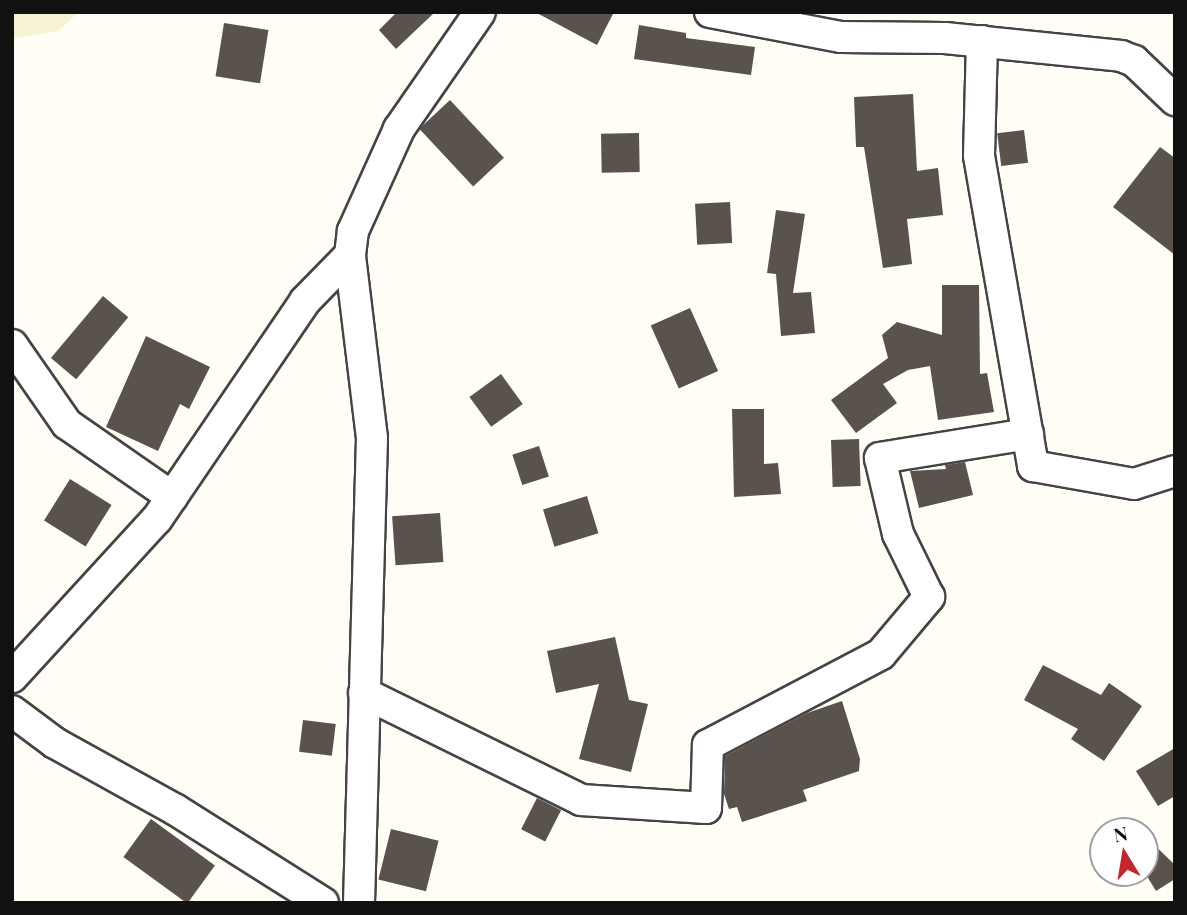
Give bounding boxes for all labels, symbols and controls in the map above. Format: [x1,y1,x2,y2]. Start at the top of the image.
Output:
north arrow [1089,817,1159,887]
text: N [1111,819,1130,847]

